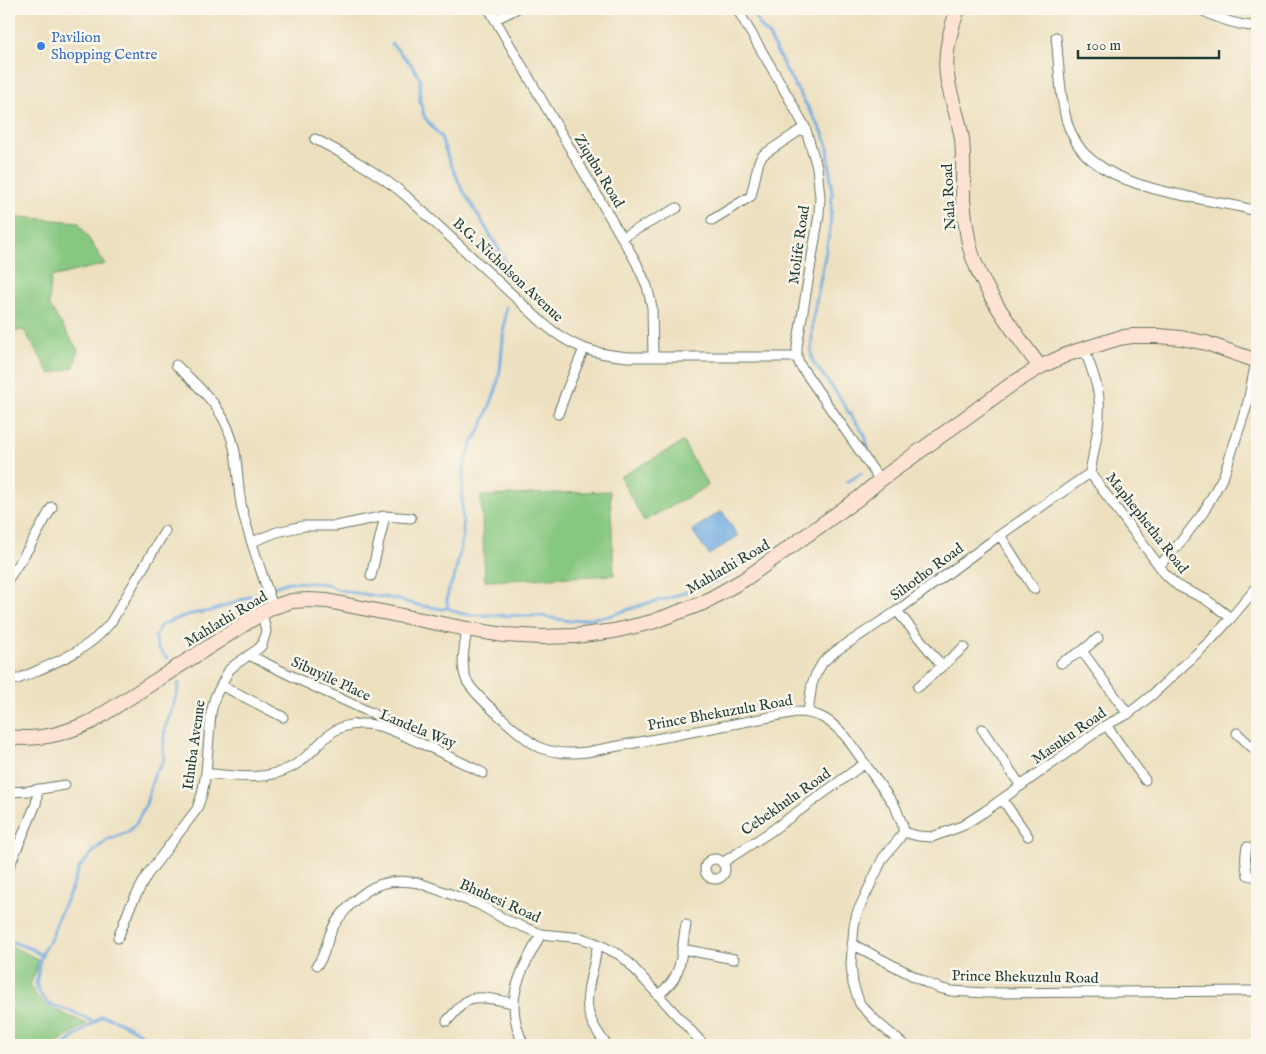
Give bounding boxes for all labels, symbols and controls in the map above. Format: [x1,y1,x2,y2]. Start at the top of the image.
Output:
place label: Pavilion Shopping Centre [51,28,158,64]
scale bar [1078,28,1220,60]
text: 100 m [1086,36,1122,55]
marker: Pavilion Shopping Centre [35,40,47,52]
street label: Ziqubu Road [570,131,629,212]
street label: Nala Road [938,162,960,231]
street label: Molife Road [784,203,814,286]
street label: B.G. Nicholson Avenue [449,214,567,326]
street label: Maphephetha Road [1102,469,1193,578]
street label: Mahlathi Road [683,535,774,599]
street label: Sihotho Road [887,538,968,605]
street label: Mahlathi Road [181,586,272,651]
street label: Sibuyile Place [288,652,374,706]
street label: Prince Bhekuzulu Road [646,691,795,735]
street label: Ithuba Avenue [178,699,210,791]
street label: Masuku Road [1028,703,1111,769]
street label: Landela Way [377,705,460,753]
street label: Cebekhulu Road [737,763,835,840]
street label: Bhubesi Road [456,875,544,928]
street label: Prince Bhekuzulu Road [951,966,1100,988]

